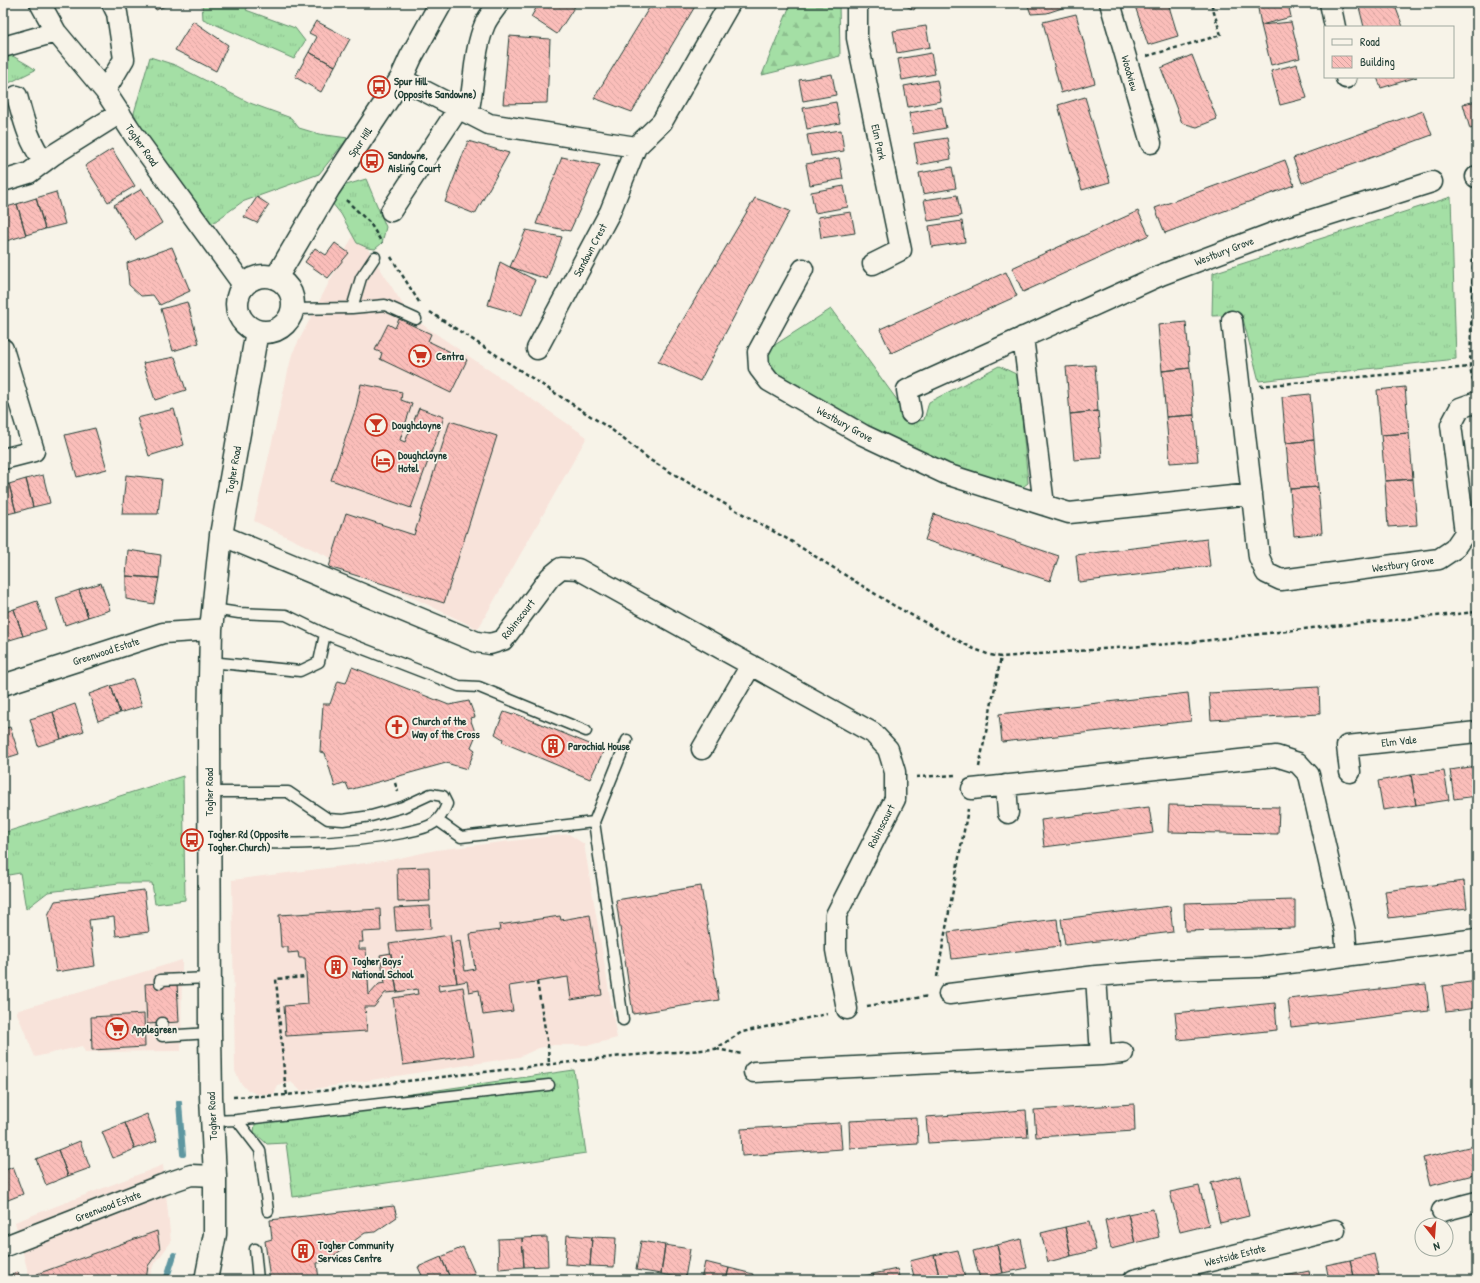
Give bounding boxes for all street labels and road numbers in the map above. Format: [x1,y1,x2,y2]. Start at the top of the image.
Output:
street label: Woodview [1118,54,1142,92]
street label: Togher Road [122,121,162,169]
street label: Elm Park [868,123,890,162]
street label: Spur Hill [345,124,375,160]
street label: Sandown Crest [570,221,610,279]
street label: Westbury Grove [1192,233,1256,269]
street label: Westbury Grove [814,403,876,446]
street label: Togher Road [222,444,244,495]
street label: Westbury Grove [1371,553,1435,575]
street label: Robinscourt [498,596,538,642]
street label: Greenwood Estate [71,633,142,668]
street label: Elm Vale [1381,732,1418,750]
street label: Togher Road [202,767,216,816]
street label: Robinscourt [864,802,898,850]
street label: Togher Road [204,1091,220,1140]
street label: Greenwood Estate [73,1187,143,1225]
street label: Westside Estate [1203,1241,1268,1269]

